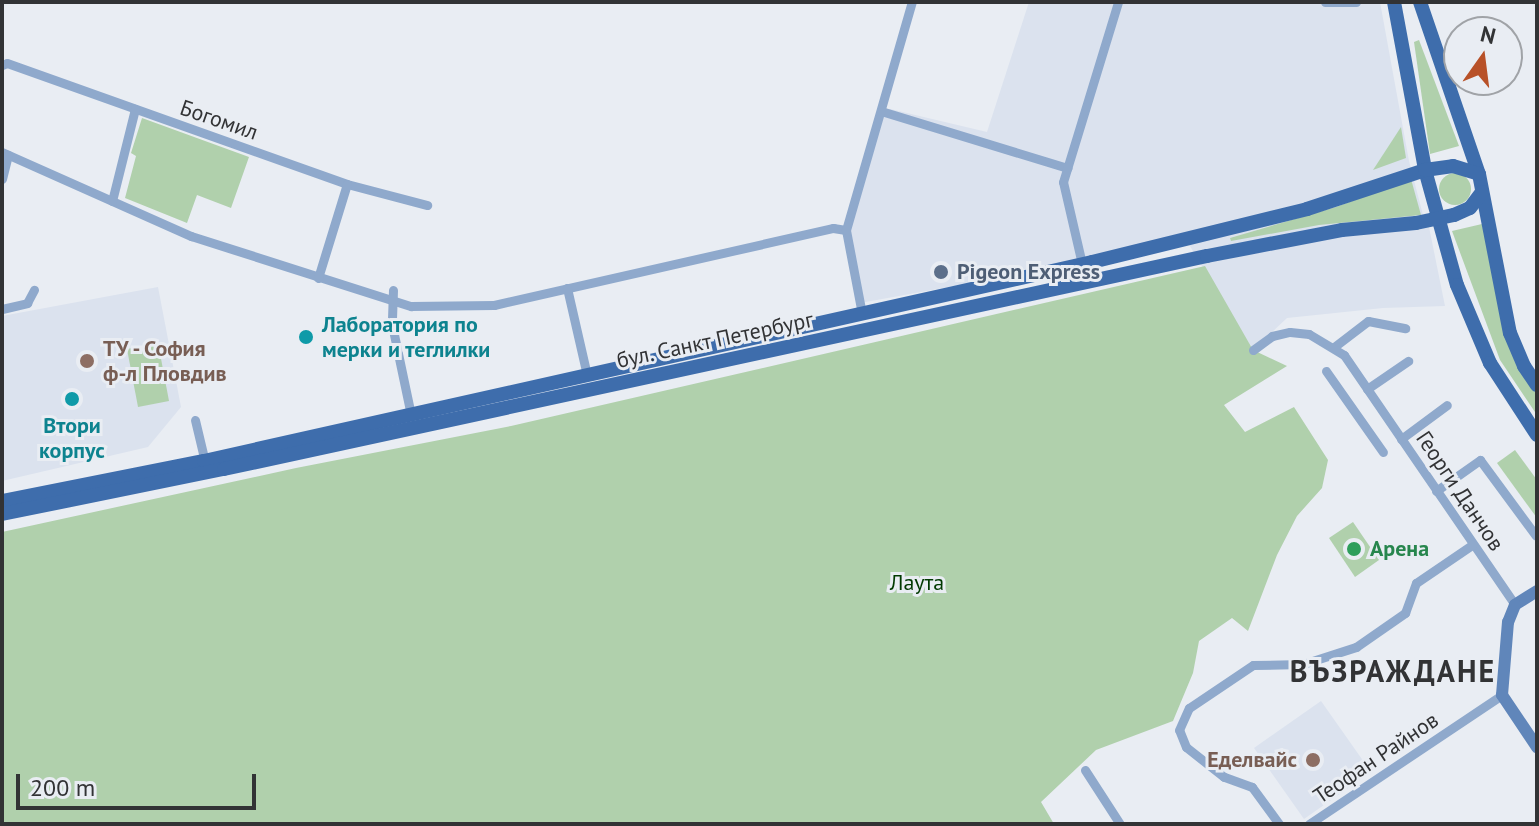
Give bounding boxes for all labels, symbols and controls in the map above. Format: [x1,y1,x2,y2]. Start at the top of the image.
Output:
north arrow [1443,16,1523,96]
text: N [1478,19,1499,50]
street label: Богомил [177,94,261,146]
place label: Pigeon Express [957,259,1100,285]
marker: Pigeon Express [932,263,950,281]
street label: бул. Санкт Петербург [613,306,817,374]
place label: Лаборатория по мерки и теглилки [322,311,491,362]
marker: Лаборатория по мерки и теглилки [297,328,315,346]
place label: ТУ - София ф-л Пловдив [103,335,227,386]
marker: ТУ - София ф-л Пловдив [78,352,96,370]
marker: Втори корпус [63,390,81,408]
place label: Втори корпус [39,412,105,464]
street label: Георги Данчов [1410,426,1510,556]
place label: Арена [1370,536,1429,562]
marker: Арена [1345,540,1363,558]
park label: Лаута [890,570,944,596]
district label: ВЪЗРАЖДАНЕ [1290,653,1496,689]
street label: Теофан Райнов [1309,707,1443,809]
place label: Еделвайс [1207,747,1297,773]
marker: Еделвайс [1304,751,1322,769]
scale bar [20,758,260,808]
text: 200 m [30,772,95,803]

